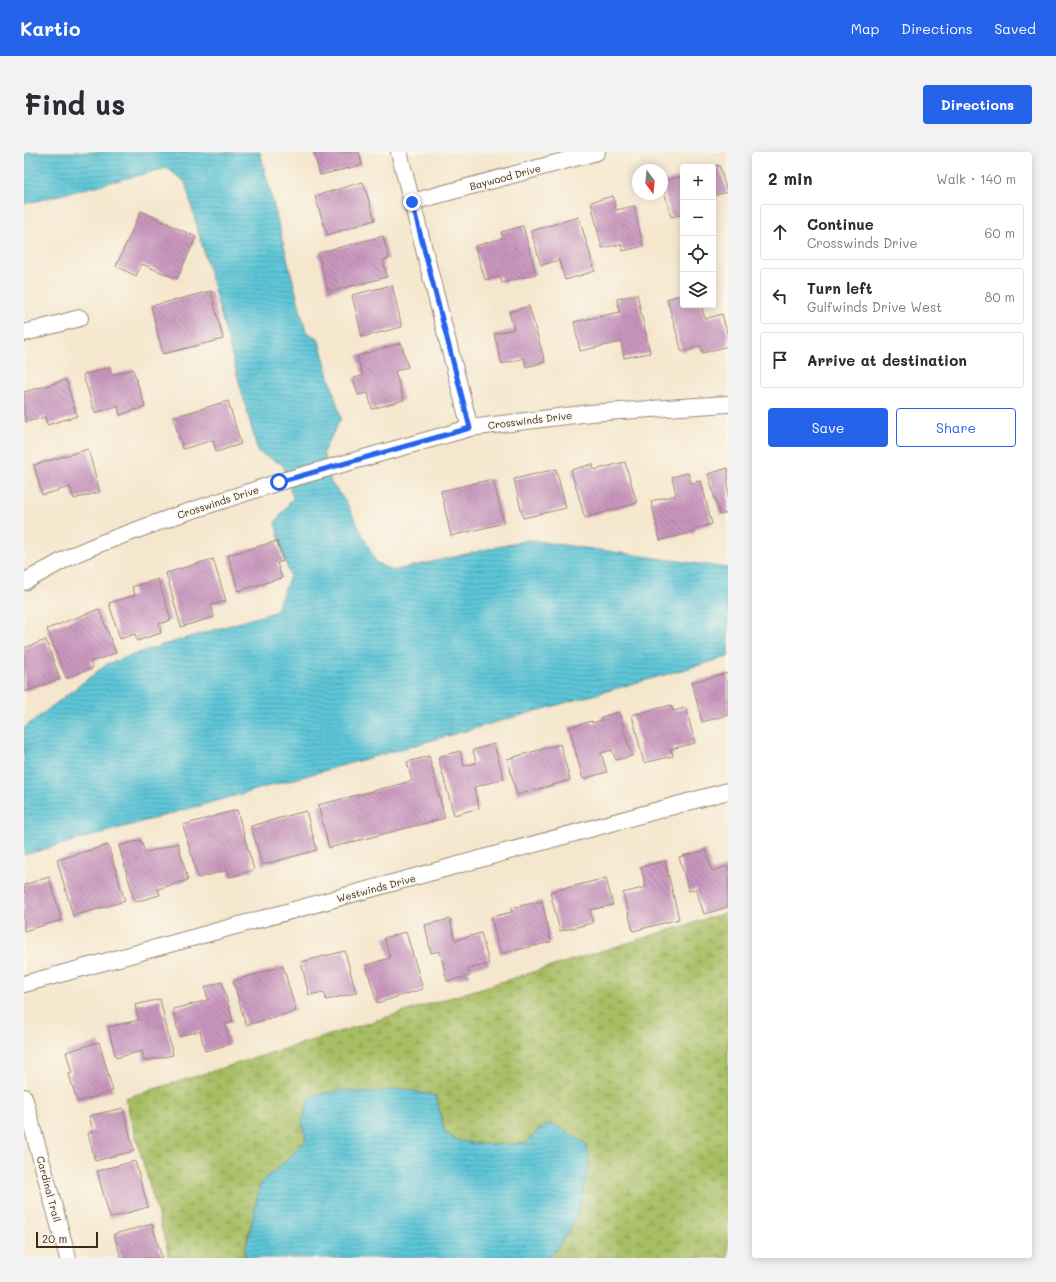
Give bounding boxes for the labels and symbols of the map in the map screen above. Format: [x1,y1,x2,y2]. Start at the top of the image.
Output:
street label: Baywood Drive [468,161,542,193]
north arrow [632,164,668,200]
route end [403,193,421,211]
street label: Crosswinds Drive [487,408,573,432]
route start [270,473,288,491]
street label: Crosswinds Drive [175,482,261,522]
street label: Westwinds Drive [335,871,417,905]
street label: Cardinal Trail [33,1155,65,1223]
scale bar [36,1230,98,1249]

